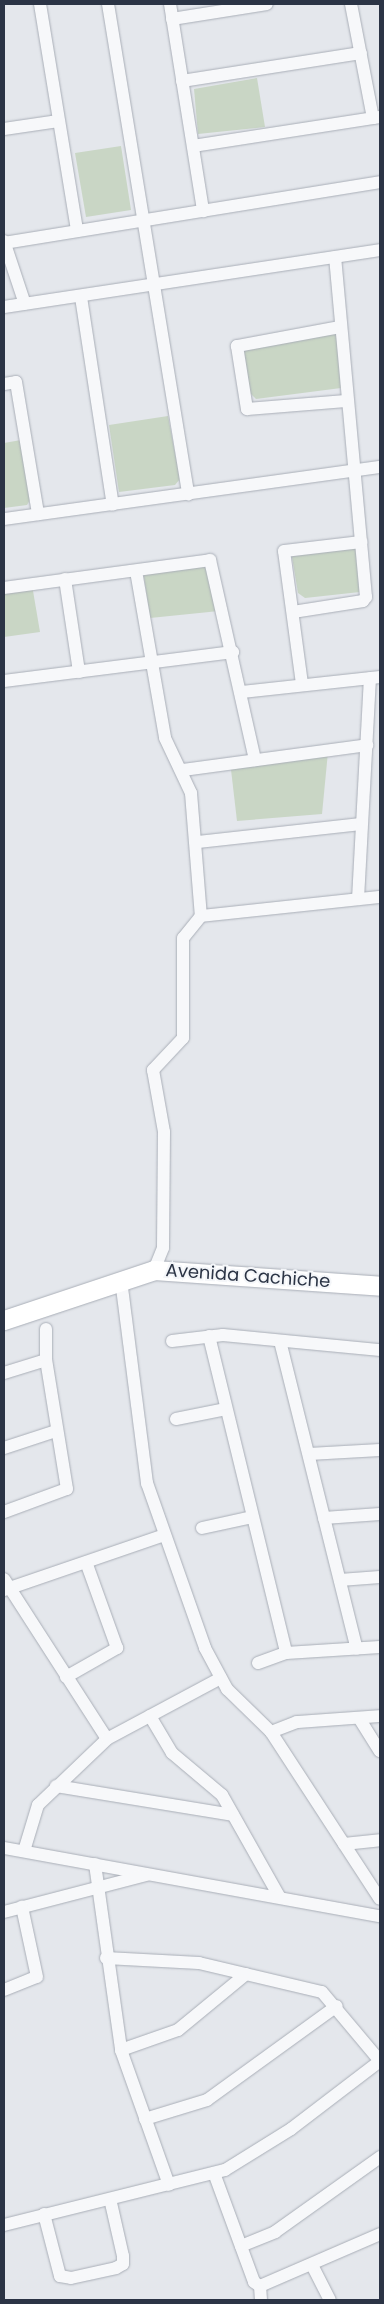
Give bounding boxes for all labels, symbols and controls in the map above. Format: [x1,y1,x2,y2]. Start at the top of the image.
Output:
street label: Avenida Cachiche [165,1259,331,1293]

